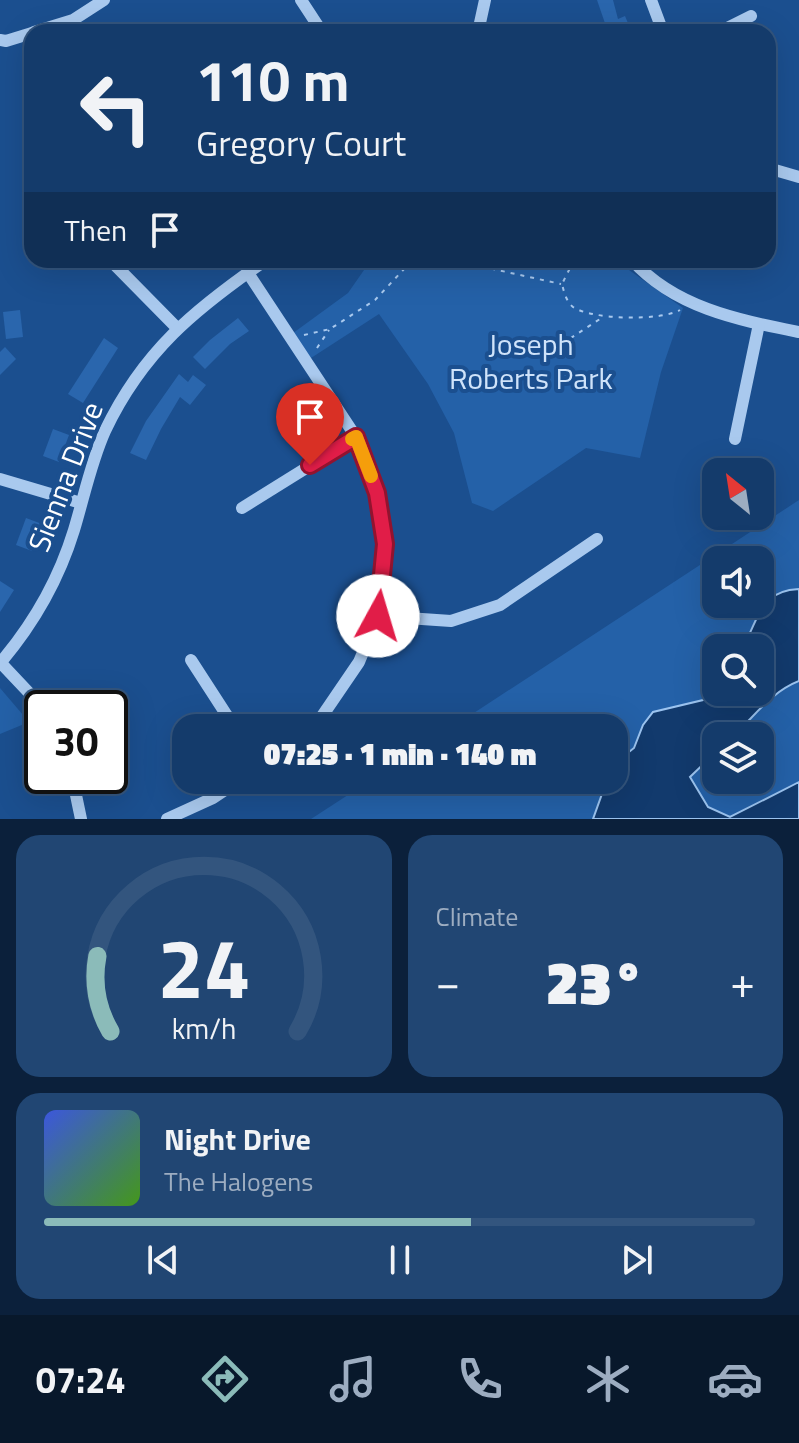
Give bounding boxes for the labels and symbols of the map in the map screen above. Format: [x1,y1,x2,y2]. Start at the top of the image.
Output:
park label: Joseph Roberts Park [449,321,613,401]
pin [276,383,344,465]
street label: Sienna Drive [15,395,115,558]
north arrow [702,458,774,530]
position arrow [336,574,420,658]
speed limit sign: 30 [24,690,128,794]

